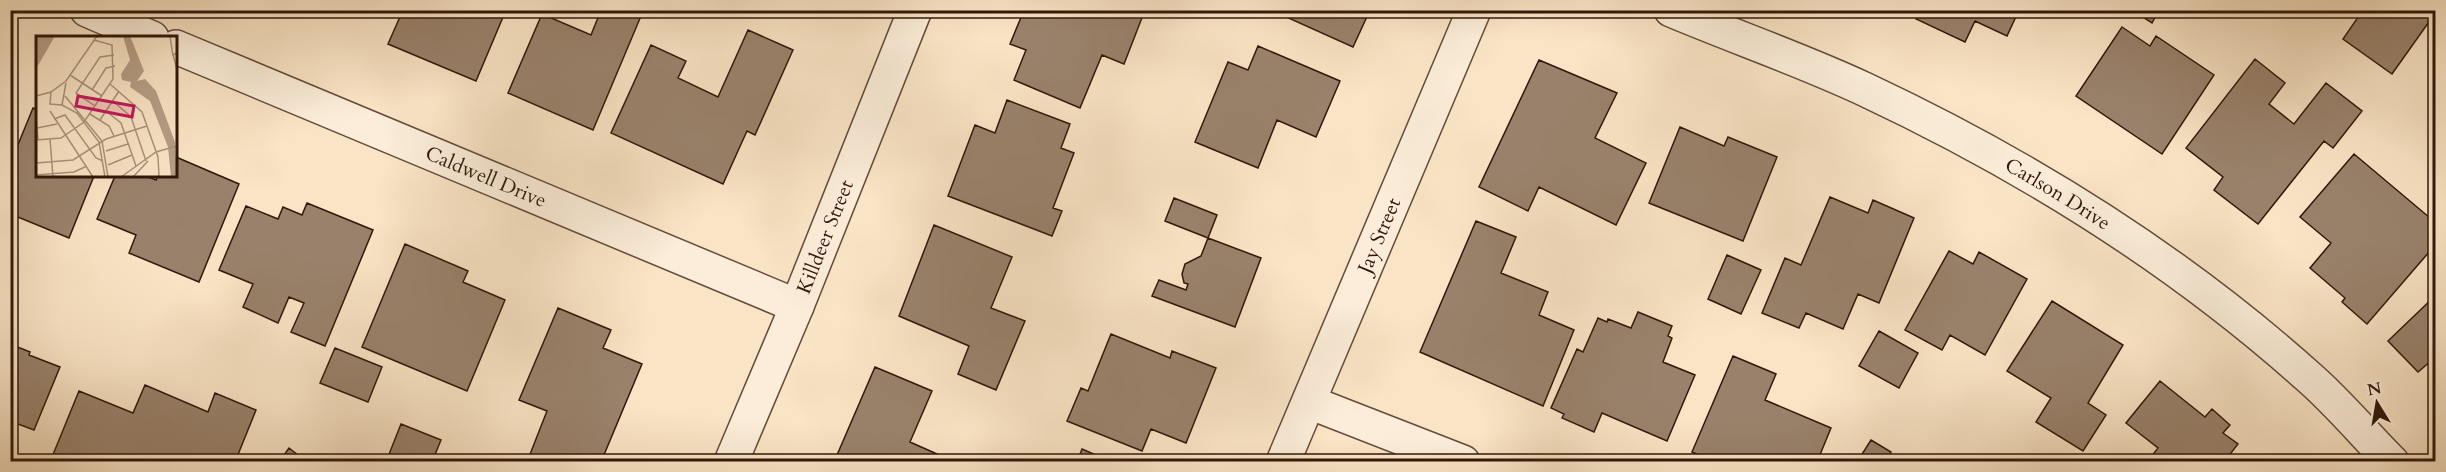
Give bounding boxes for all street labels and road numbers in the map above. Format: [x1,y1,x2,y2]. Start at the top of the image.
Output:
street label: Caldwell Drive [421,139,551,214]
street label: Carlson Drive [2000,151,2116,236]
street label: Killdeer Street [790,175,860,298]
street label: Jay Street [1350,193,1407,280]

